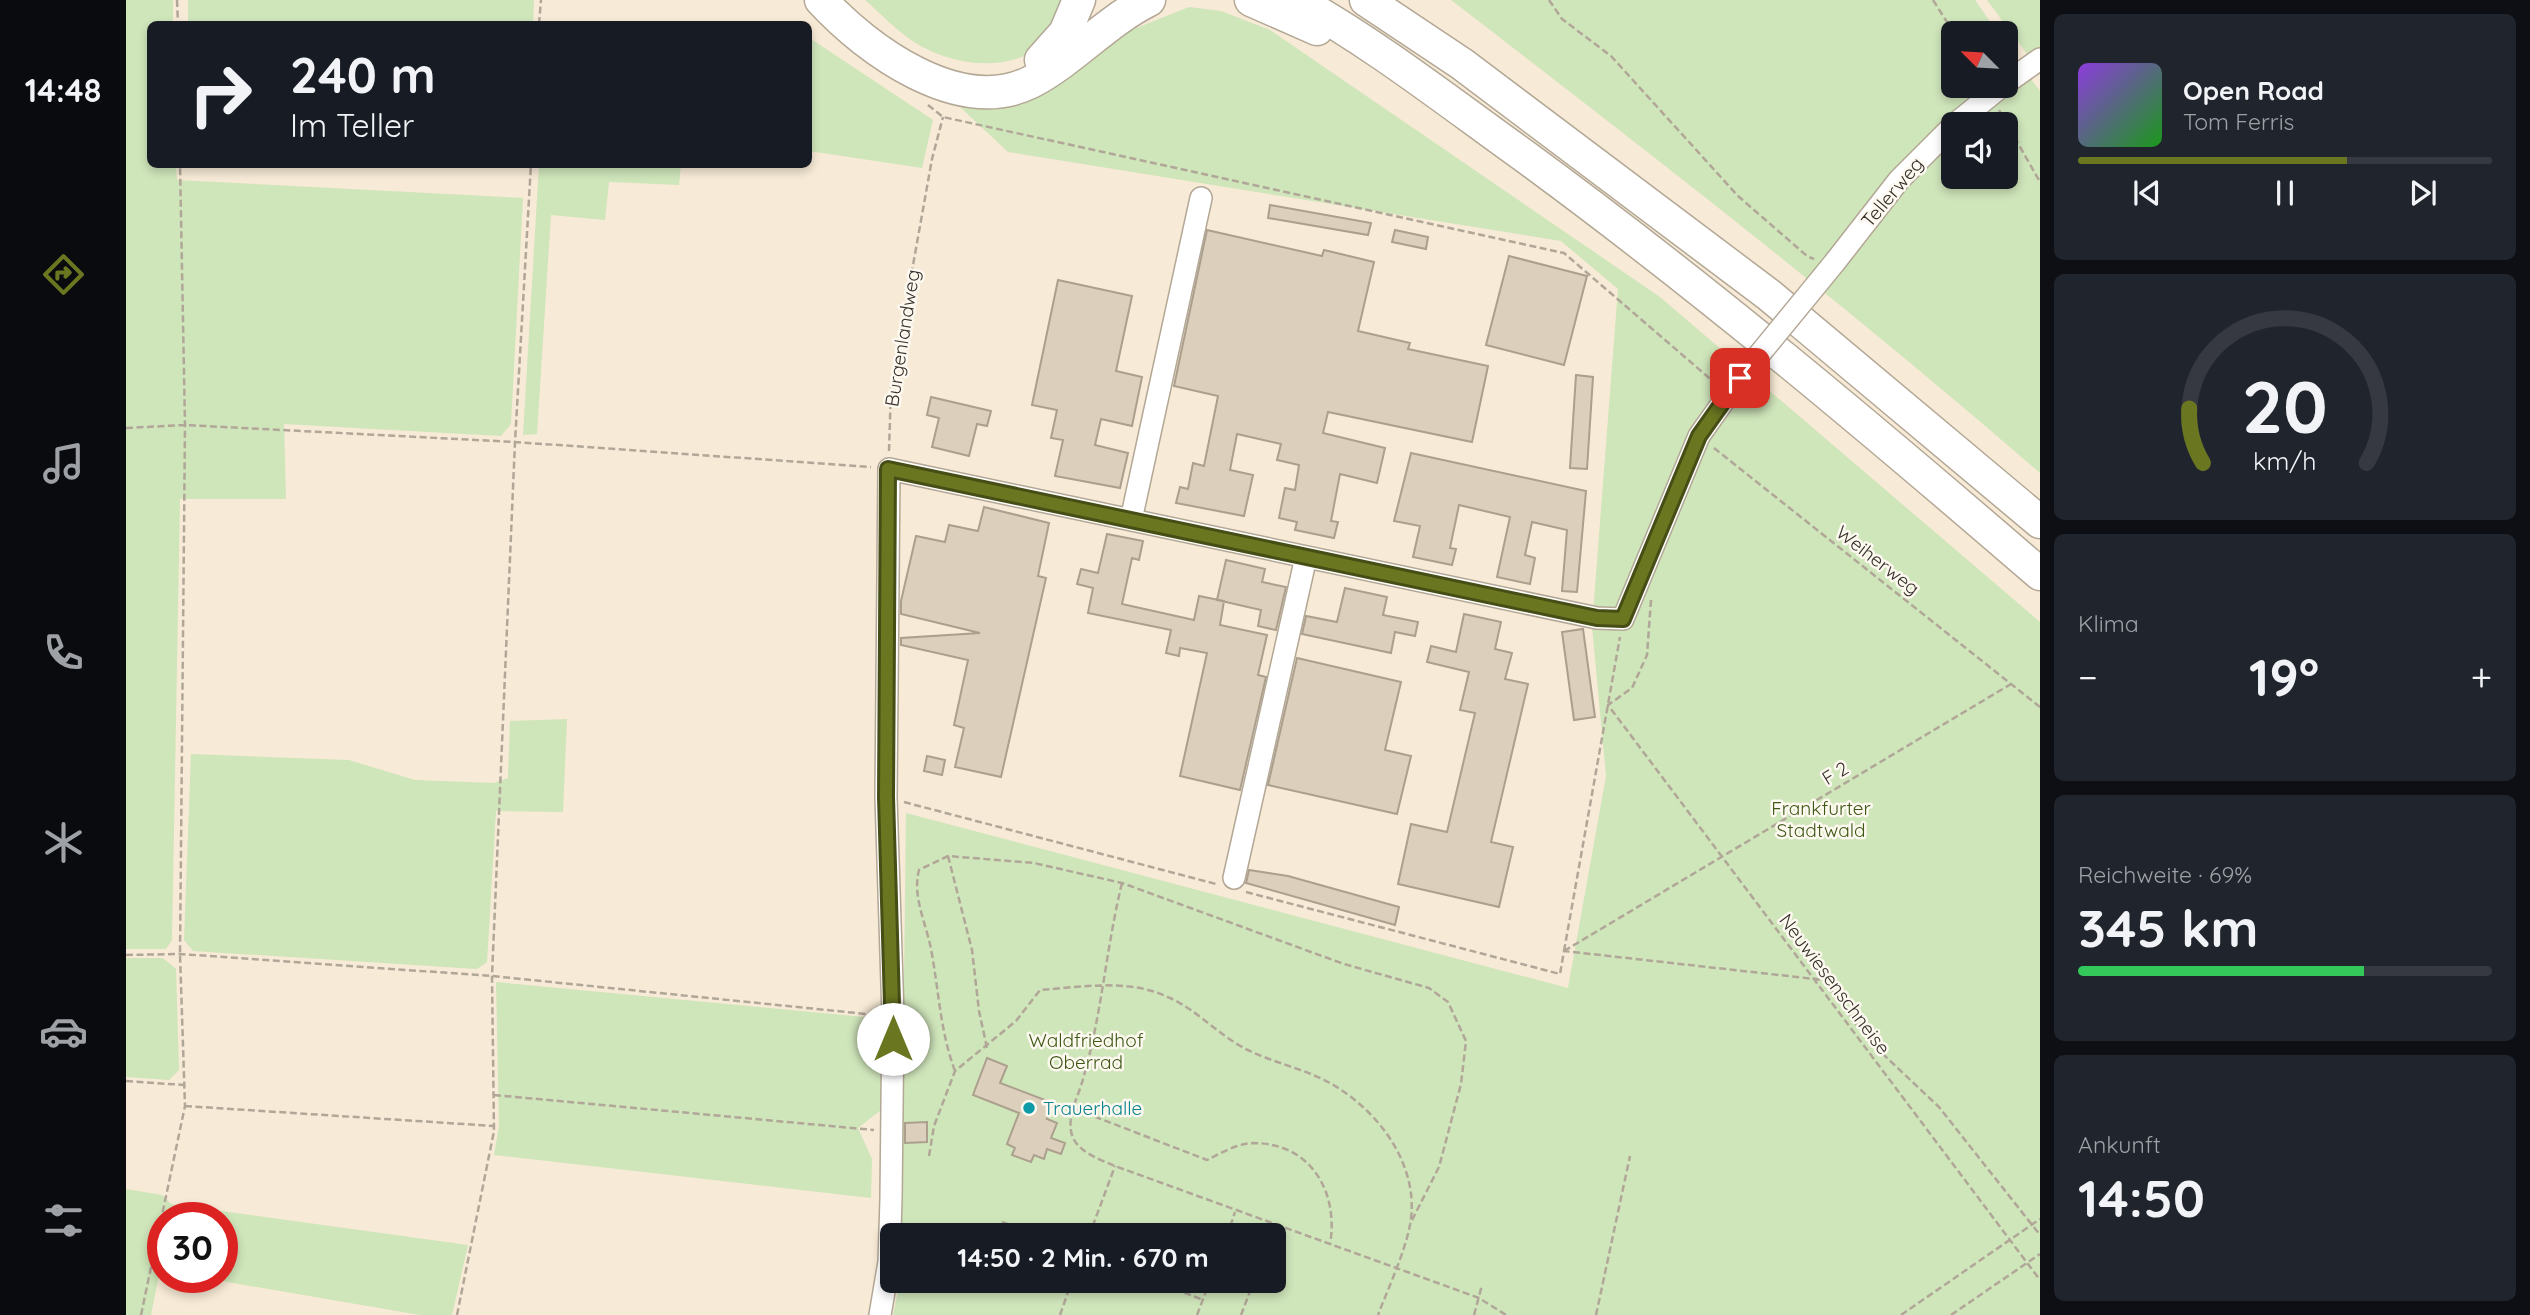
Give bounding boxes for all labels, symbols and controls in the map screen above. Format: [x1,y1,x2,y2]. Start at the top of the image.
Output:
north arrow [1941,21,2018,98]
map controls [1941,21,2018,189]
text: 240 m [290,44,436,105]
icon: right [175,49,266,140]
text: 14:48 [25,70,101,110]
text: Open Road [2183,74,2324,107]
text: Im Teller [290,105,414,145]
text: Tom Ferris [2183,107,2294,136]
button: sound [1941,112,2018,189]
street label: Tellerweg [1856,152,1928,232]
icon: previous [2128,174,2166,212]
icon: pause [2266,174,2304,212]
icon: next [2404,174,2442,212]
icon: directions [39,250,88,299]
street label: Burgenlandweg [879,268,925,408]
pin [1710,348,1770,408]
icon: arrive [1721,359,1759,397]
text: 20 [2242,361,2328,452]
icon: music [39,439,88,488]
text: km/h [2253,445,2317,476]
street label: Weiherweg [1831,520,1925,600]
text: Klima [2078,609,2139,638]
icon: phone [39,628,88,677]
text: 19° [2249,644,2319,709]
text: − [2078,653,2098,701]
text: + [2471,653,2492,701]
street label: F 2 [1817,756,1853,790]
park label: Frankfurter Stadtwald [1771,796,1872,842]
icon: climate [39,818,88,867]
text: Reichweite · 69% [2078,860,2252,889]
text: 345 km [2078,895,2259,960]
street label: Neuwiesenschneise [1774,909,1896,1059]
position arrow [856,1002,930,1076]
icon: car [39,1007,88,1056]
park label: Waldfriedhof Oberrad [1029,1028,1144,1074]
place label: Trauerhalle [1043,1096,1142,1120]
marker: Trauerhalle [1021,1100,1037,1116]
text: Ankunft [2078,1130,2161,1159]
text: 14:50 [2078,1165,2205,1230]
icon: filters [39,1196,88,1245]
speed limit sign: 30 [147,1202,238,1293]
text: 14:50 · 2 Min. · 670 m [957,1241,1209,1274]

